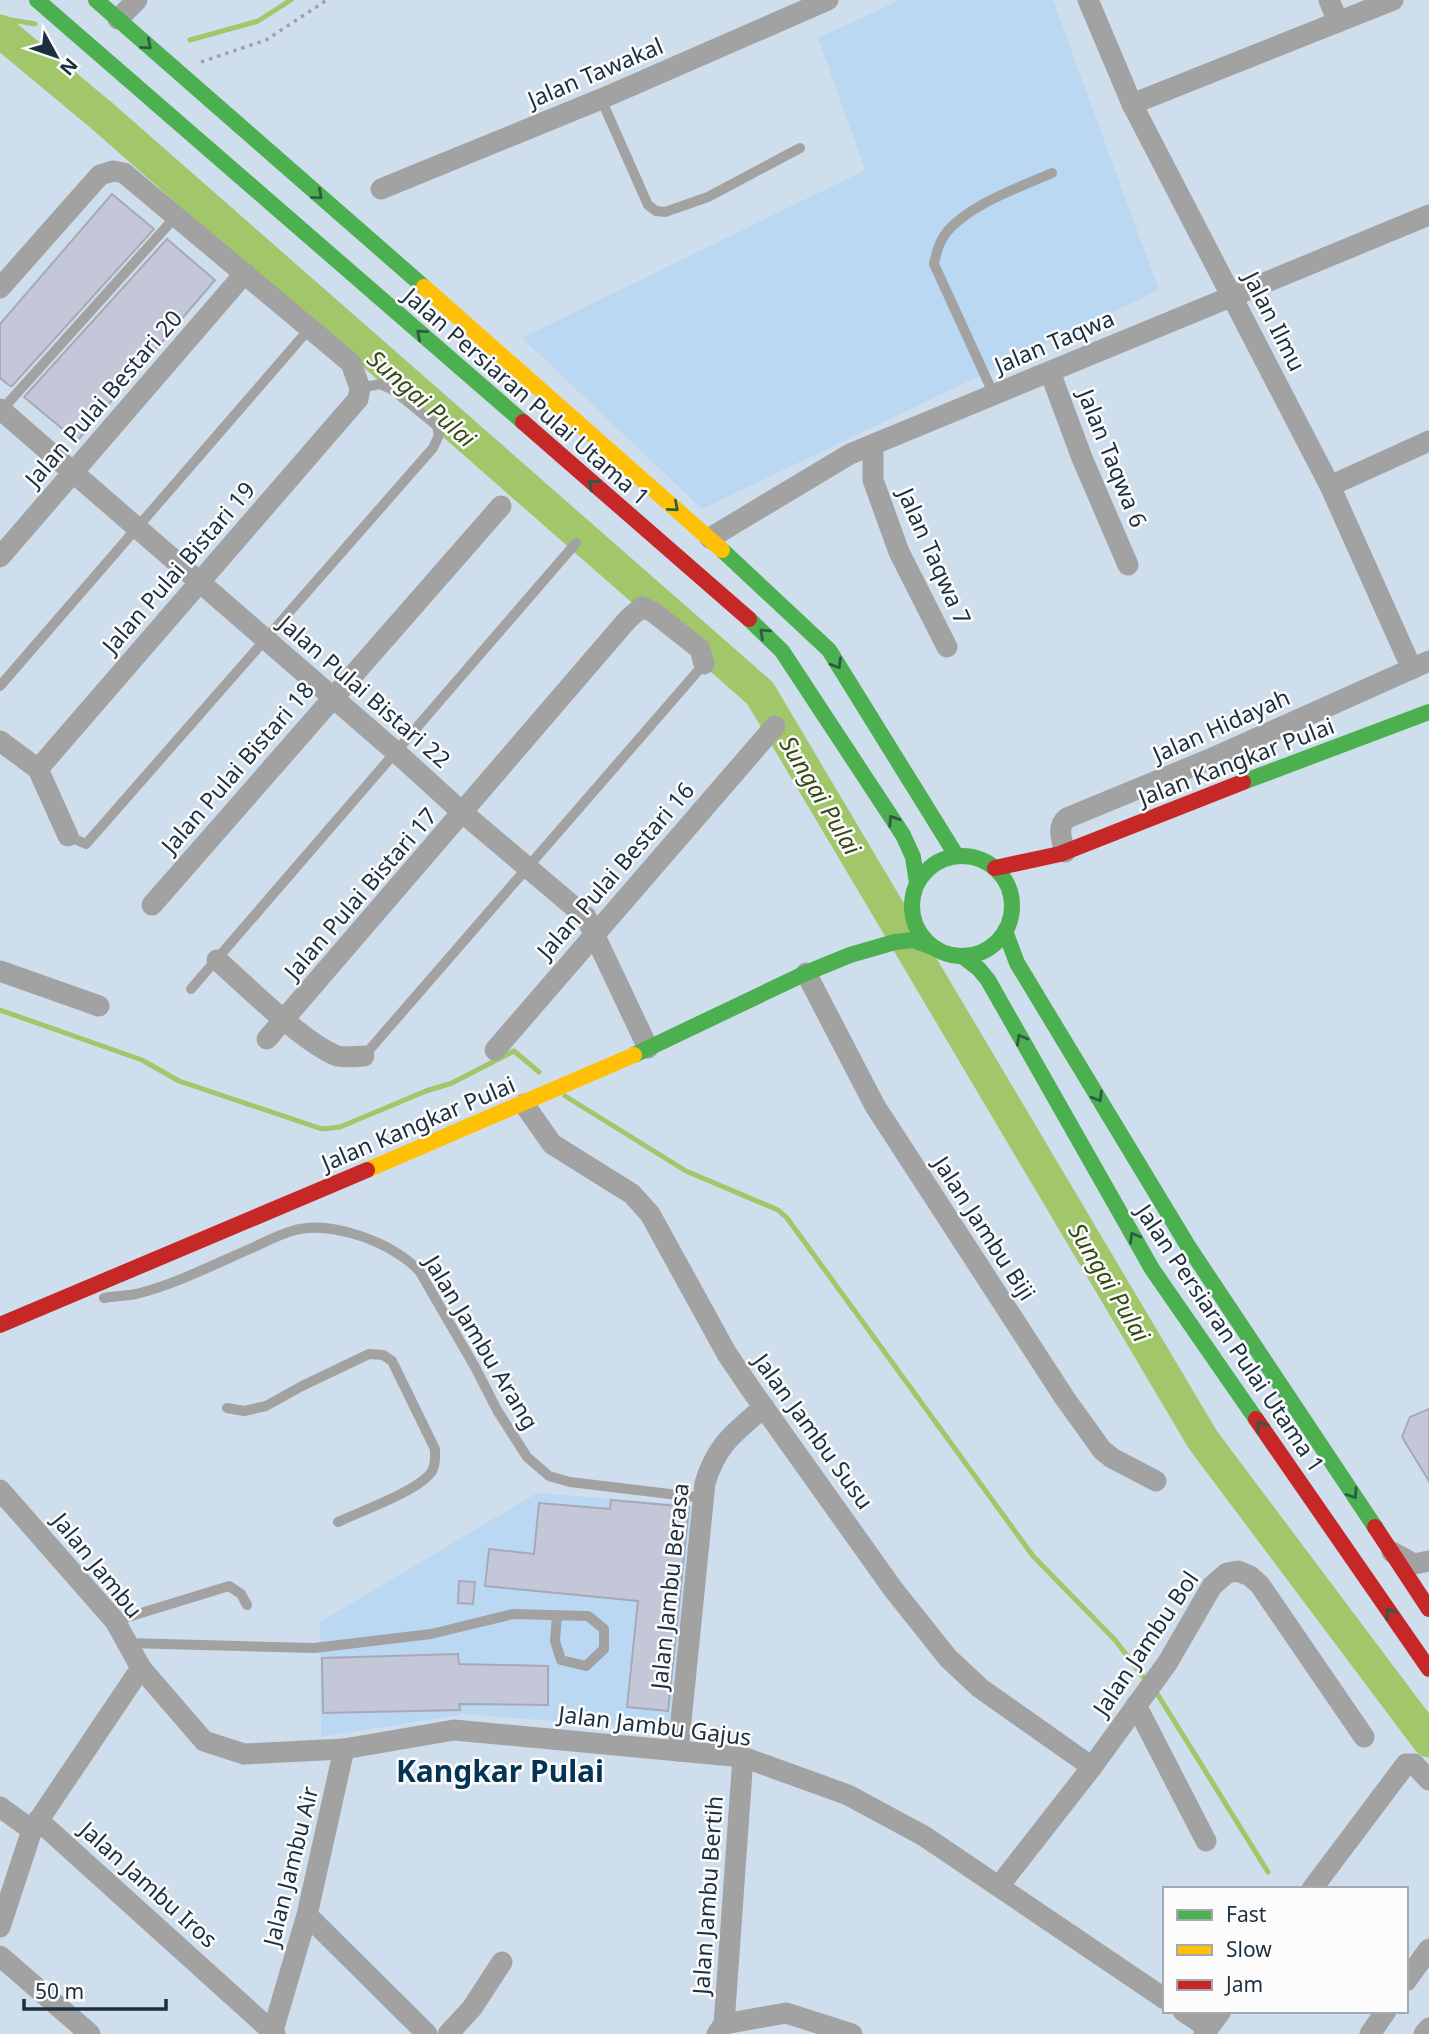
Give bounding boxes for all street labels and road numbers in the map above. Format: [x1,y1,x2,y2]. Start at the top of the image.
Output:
street label: Jalan Tawakal [521,29,668,116]
street label: Jalan Ilmu [1235,264,1314,376]
street label: Jalan Persiaran Pulai Utama 1 [395,279,657,512]
street label: Jalan Taqwa [987,301,1119,381]
street label: Jalan Pulai Bestari 20 [16,303,189,495]
street label: Jalan Taqwa 6 [1070,382,1155,532]
street label: Jalan Pulai Bistari 19 [93,474,262,661]
street label: Jalan Taqwa 7 [890,481,979,629]
street label: Jalan Pulai Bistari 22 [271,606,458,775]
street label: Jalan Pulai Bistari 18 [152,674,321,861]
street label: Jalan Hidayah [1145,680,1295,770]
street label: Jalan Kangkar Pulai [1132,709,1338,814]
street label: Jalan Pulai Bestari 16 [528,775,701,967]
street label: Jalan Pulai Bistari 17 [275,800,444,987]
street label: Jalan Kangkar Pulai [315,1068,520,1179]
street label: Jalan Jambu Biji [925,1148,1044,1306]
street label: Jalan Persiaran Pulai Utama 1 [1128,1196,1333,1478]
street label: Jalan Jambu Arang [416,1247,547,1435]
street label: Jalan Jambu Susu [745,1345,881,1515]
street label: Jalan Jambu Berasa [642,1481,696,1693]
street label: Jalan Jambu [44,1504,150,1625]
street label: Jalan Jambu Bol [1084,1564,1205,1723]
street label: Jalan Jambu Gajus [555,1697,753,1753]
street label: Jalan Jambu Air [254,1782,325,1951]
street label: Jalan Jambu Bertih [684,1795,730,1997]
street label: Jalan Jambu Iros [72,1812,225,1954]

